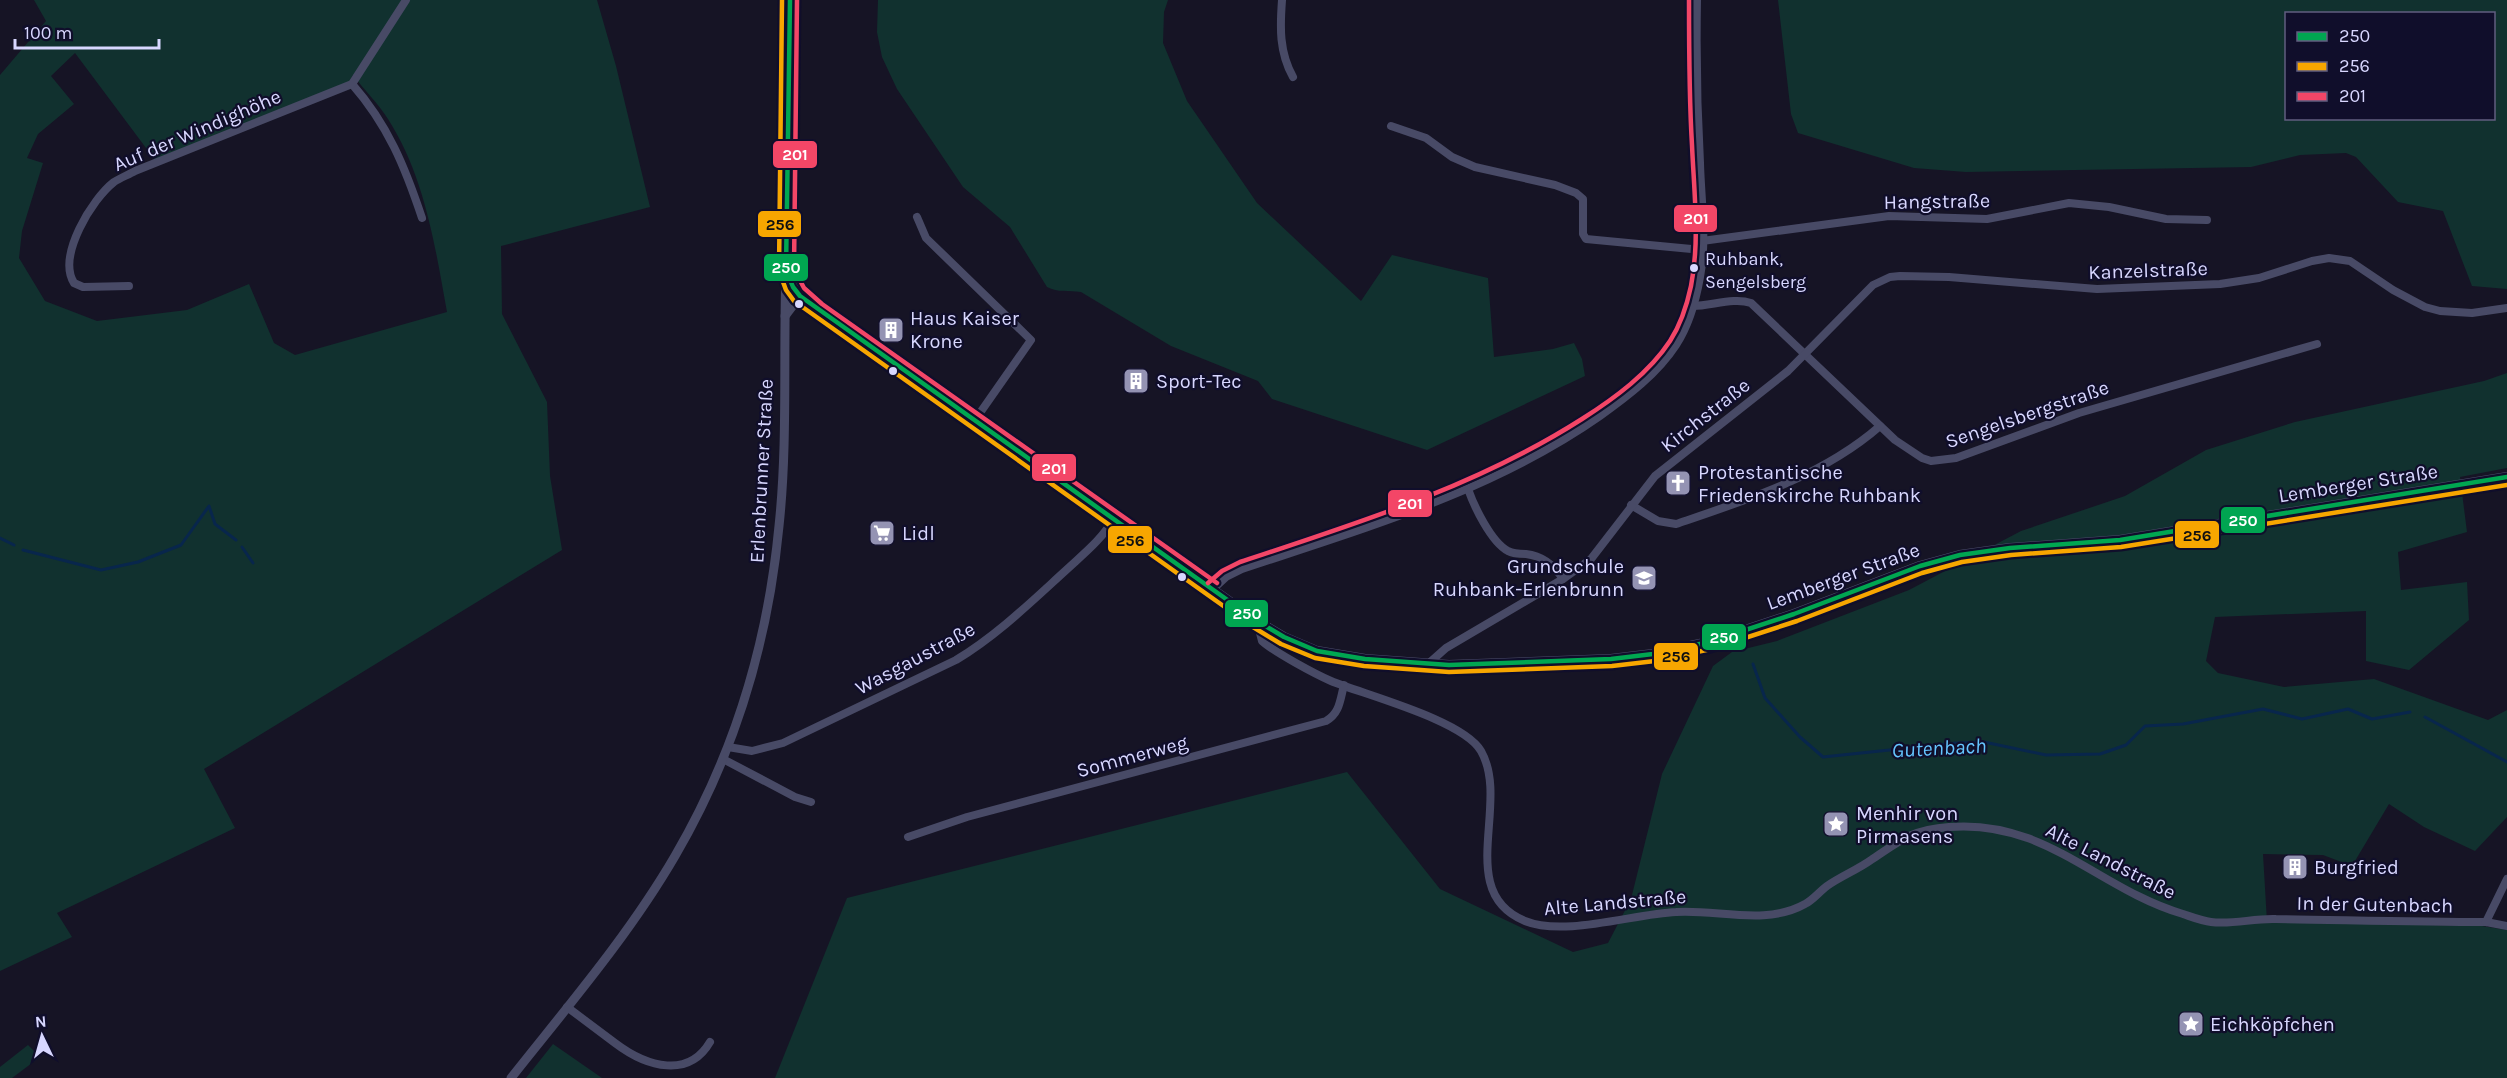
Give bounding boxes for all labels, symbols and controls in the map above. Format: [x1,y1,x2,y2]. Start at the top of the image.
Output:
scale bar [15,12,159,50]
legend [2285,12,2495,120]
text: 100 m [24,22,72,44]
text: 250 [2339,25,2370,47]
text: 256 [2339,55,2370,77]
street label: Auf der Windighöhe [110,85,284,176]
text: 201 [2339,85,2366,107]
line badge: 201 [772,140,818,169]
text: 201 [782,145,808,164]
street label: Hangstraße [1884,189,1990,214]
line badge: 201 [1673,204,1718,233]
text: 201 [1683,209,1709,228]
line badge: 256 [757,210,802,238]
text: 256 [766,215,794,234]
place label: Ruhbank, Sengelsberg [1705,248,1806,293]
line badge: 250 [763,253,809,282]
street label: Kanzelstraße [2088,257,2208,284]
text: 250 [771,258,801,277]
marker: Ruhbank, Sengelsberg [1688,262,1700,274]
unlabelled marker [793,298,805,310]
place label: Haus Kaiser Krone [910,307,1020,353]
building icon: Haus Kaiser Krone [876,315,906,345]
unlabelled marker [887,365,899,377]
building icon: Sport-Tec [1121,366,1151,396]
place label: Sport-Tec [1156,370,1242,393]
street label: Kirchstraße [1656,374,1754,457]
street label: Sengelsbergstraße [1942,376,2112,453]
street label: Erlenbrunner Straße [745,378,778,564]
line badge: 201 [1031,453,1077,482]
text: 201 [1041,459,1067,478]
street label: Lemberger Straße [2277,460,2440,507]
place label: Protestantische Friedenskirche Ruhbank [1698,461,1921,507]
church icon: Protestantische Friedenskirche Ruhbank [1663,468,1693,498]
line badge: 201 [1387,489,1433,518]
text: 201 [1397,494,1423,513]
line badge: 250 [2220,506,2266,534]
text: 250 [2228,511,2258,530]
supermarket icon: Lidl [867,518,897,548]
line badge: 256 [2174,520,2220,549]
place label: Lidl [902,522,935,545]
line badge: 256 [1107,525,1153,554]
text: 256 [2183,526,2211,545]
text: 256 [1116,531,1144,550]
street label: Lemberger Straße [1763,538,1923,615]
place label: Grundschule Ruhbank-Erlenbrunn [1433,555,1624,601]
school or university icon: Grundschule Ruhbank-Erlenbrunn [1629,563,1659,593]
unlabelled marker [1176,571,1188,583]
line badge: 250 [1224,599,1269,628]
text: 250 [1232,604,1262,623]
street label: Wasgaustraße [852,617,979,700]
line badge: 250 [1701,623,1747,651]
text: 250 [1709,628,1739,647]
line badge: 256 [1653,642,1699,671]
text: 256 [1662,647,1690,666]
street label: Sommerweg [1074,731,1190,782]
water label: Gutenbach [1891,734,1987,762]
place label: Menhir von Pirmasens [1856,802,1958,848]
place icon: Menhir von Pirmasens [1821,809,1851,839]
street label: Alte Landstraße [2042,819,2180,904]
building icon: Burgfried [2280,852,2310,882]
place label: Burgfried [2314,856,2399,879]
street label: Alte Landstraße [1543,885,1687,920]
street label: In der Gutenbach [2296,892,2453,917]
north arrow [12,1006,72,1066]
place icon: Eichköpfchen [2176,1009,2206,1039]
text: N [34,1012,47,1032]
place label: Eichköpfchen [2210,1013,2335,1036]

